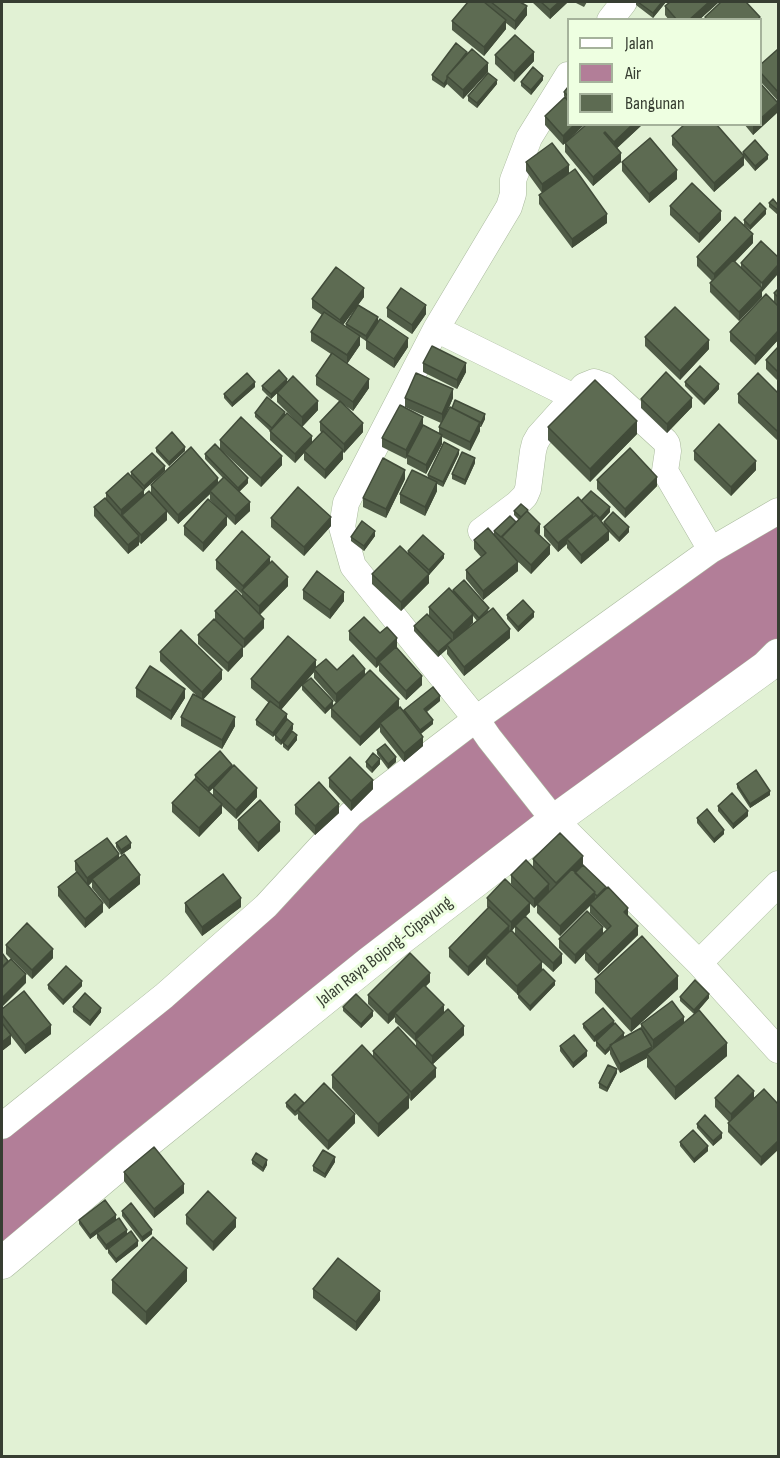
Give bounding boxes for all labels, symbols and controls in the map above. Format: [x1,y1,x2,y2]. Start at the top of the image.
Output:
legend [567,18,762,126]
text: Jalan [625,33,654,54]
text: Air [625,63,641,84]
text: Bangunan [625,93,685,114]
street label: Jalan Raya Bojong-Cipayung [313,892,457,1012]

